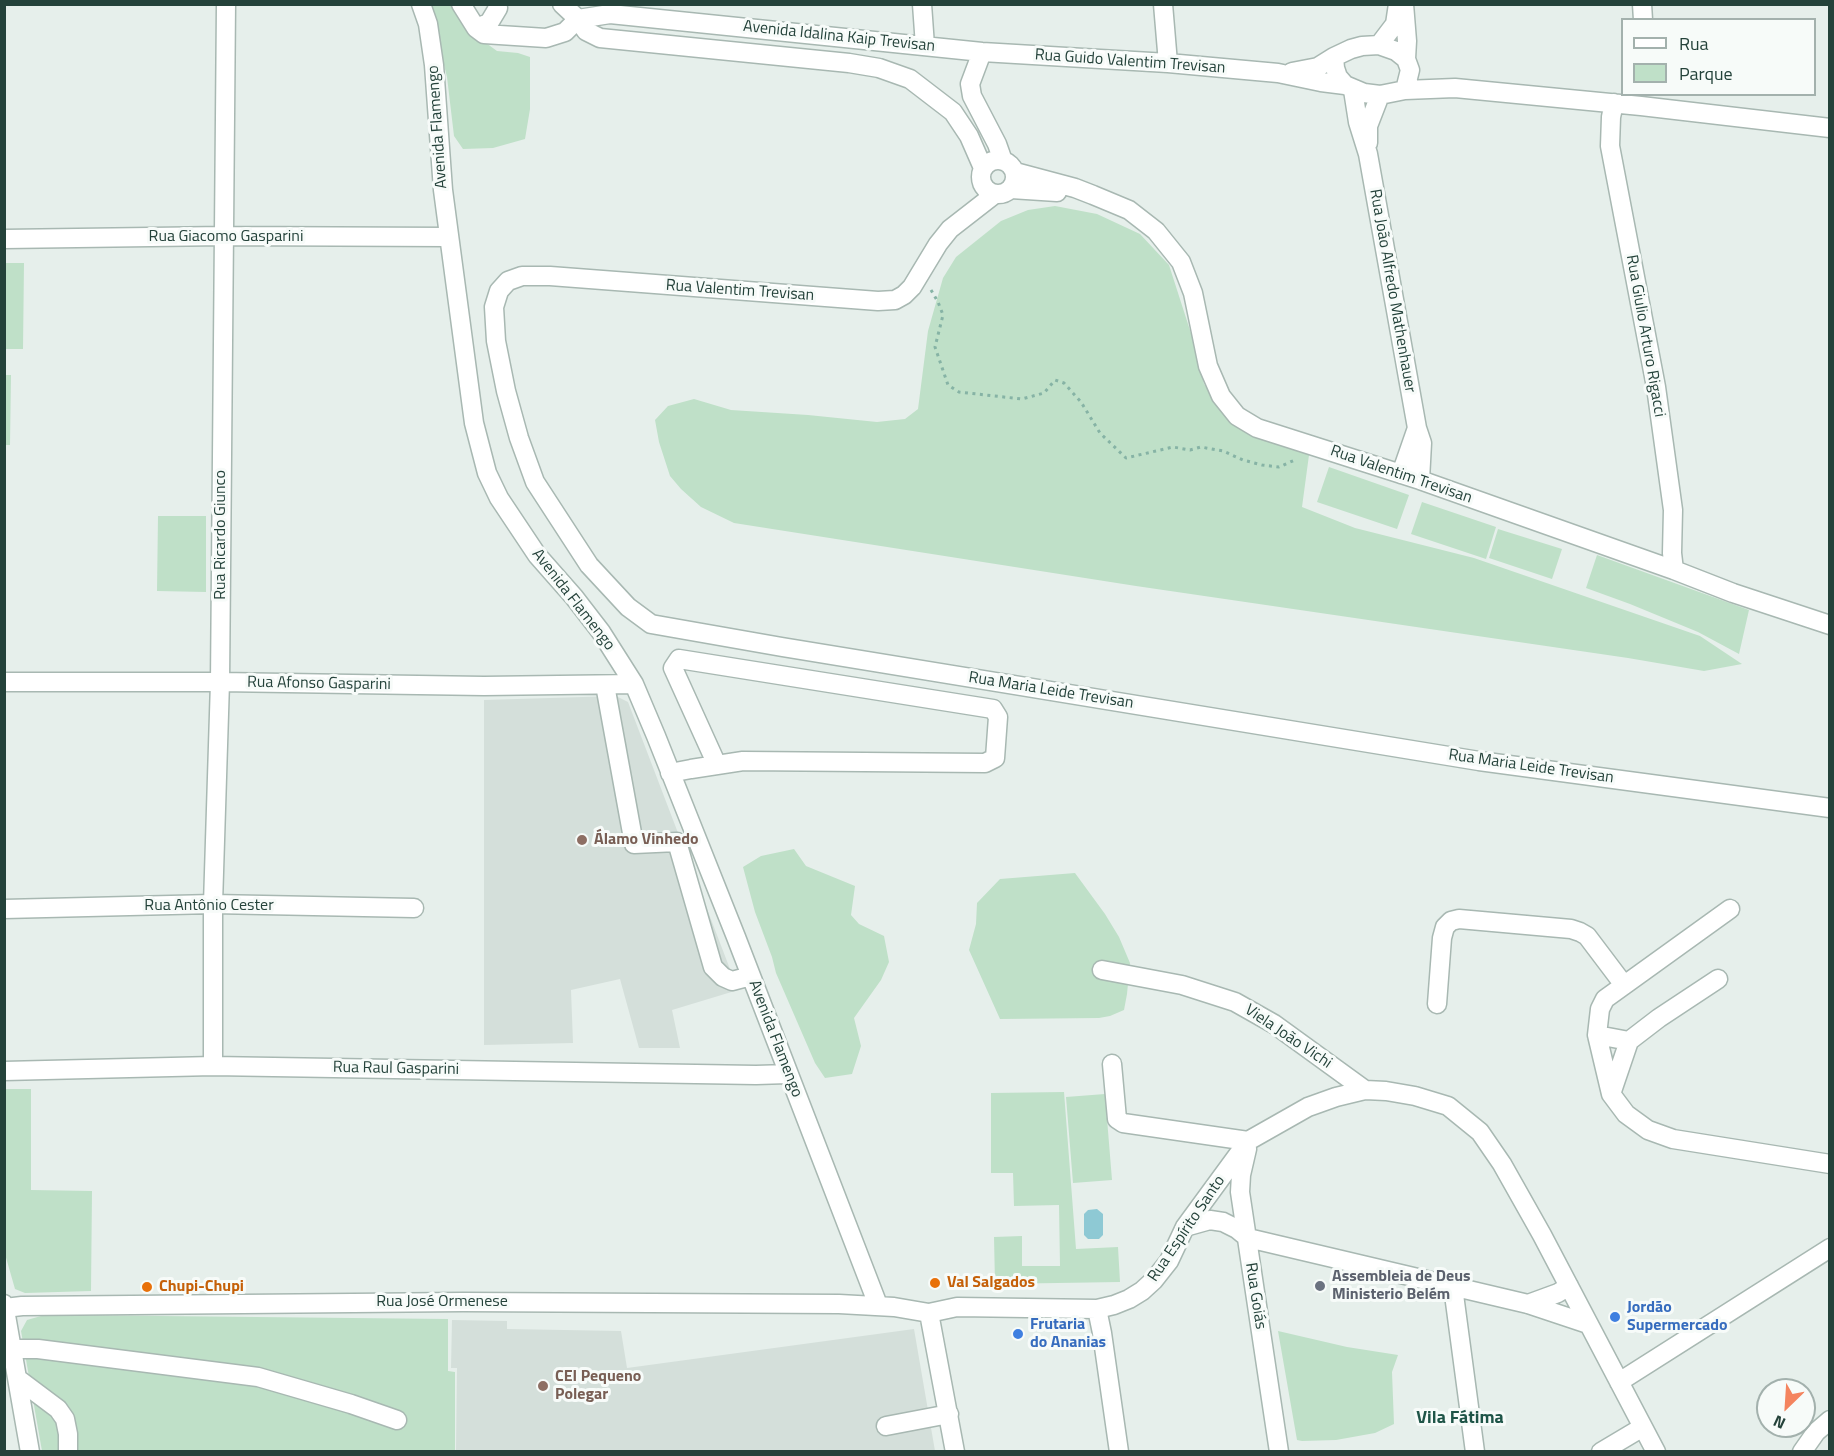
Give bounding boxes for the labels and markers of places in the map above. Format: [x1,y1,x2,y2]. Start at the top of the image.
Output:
place label: Álamo Vinhedo [594,830,699,850]
marker: Álamo Vinhedo [575,833,589,847]
place label: Assembleia de Deus Ministerio Belém [1332,1267,1471,1305]
place label: Val Salgados [947,1273,1035,1293]
marker: Val Salgados [928,1276,942,1290]
place label: Chupi-Chupi [159,1277,244,1297]
marker: Assembleia de Deus Ministerio Belém [1313,1279,1327,1293]
marker: Chupi-Chupi [140,1280,154,1294]
place label: Jordão Supermercado [1627,1298,1728,1336]
marker: Jordão Supermercado [1608,1310,1622,1324]
place label: Frutaria do Ananias [1030,1315,1106,1353]
marker: Frutaria do Ananias [1011,1327,1025,1341]
place label: CEI Pequeno Polegar [555,1367,641,1405]
marker: CEI Pequeno Polegar [536,1379,550,1393]

